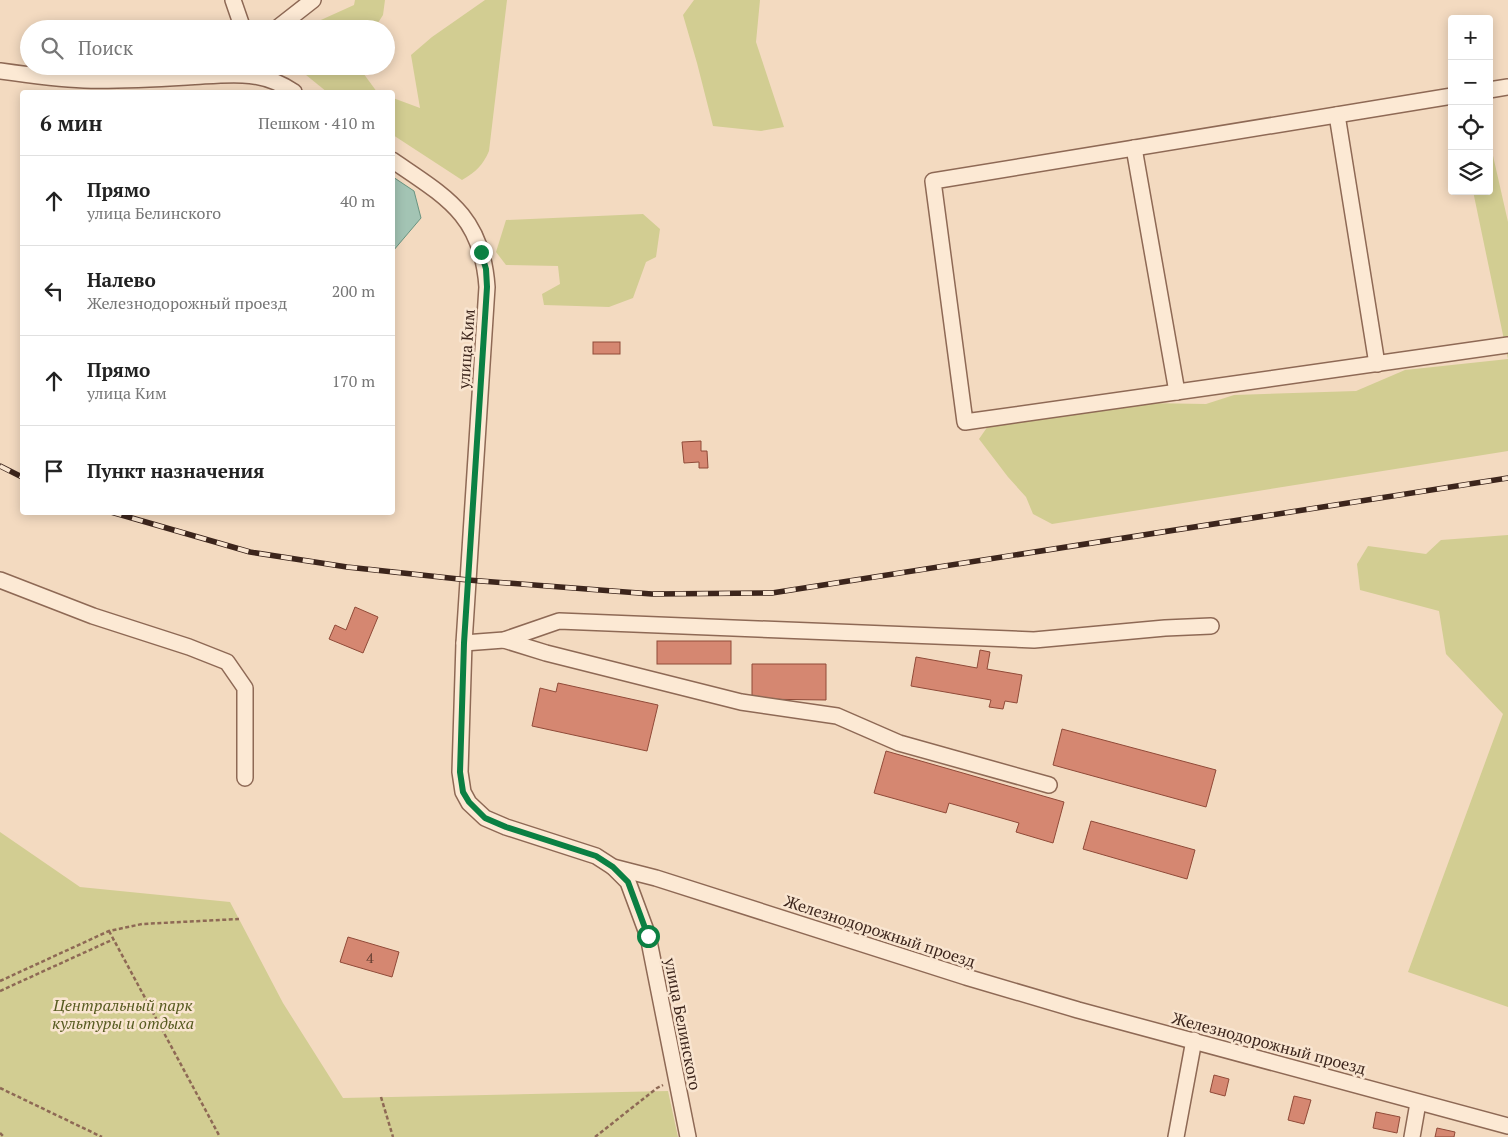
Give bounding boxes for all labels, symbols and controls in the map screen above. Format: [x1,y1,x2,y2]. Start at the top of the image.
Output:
map controls [1448,15,1493,195]
button: + [1448,15,1493,60]
search box [20,20,395,75]
icon: search [38,34,66,62]
text: Поиск [78,35,133,60]
button: − [1448,60,1493,105]
button: locate [1448,105,1493,150]
text: 6 мин [40,109,102,137]
text: Пешком · 410 m [258,112,375,134]
button: layers [1448,150,1493,195]
text: Прямо [87,177,150,202]
icon: ahead [40,187,68,215]
text: 40 m [340,190,375,212]
text: улица Белинского [87,202,221,224]
route end [470,241,493,264]
text: Налево [87,267,156,292]
icon: left [40,277,68,305]
text: 200 m [332,280,375,302]
text: Железнодорожный проезд [87,292,287,314]
street label: улица Ким [452,308,480,391]
text: Прямо [87,357,150,382]
icon: ahead [40,367,68,395]
text: 170 m [332,370,375,392]
text: улица Ким [87,382,167,404]
icon: arrive [40,457,68,485]
text: Пункт назначения [87,458,264,483]
street label: Железнодорожный проезд [781,890,979,972]
route start [637,925,660,948]
house number: 4 [366,948,374,967]
street label: улица Белинского [659,955,707,1092]
park label: Центральный парк культуры и отдыха [52,994,194,1034]
street label: Железнодорожный проезд [1170,1006,1368,1080]

